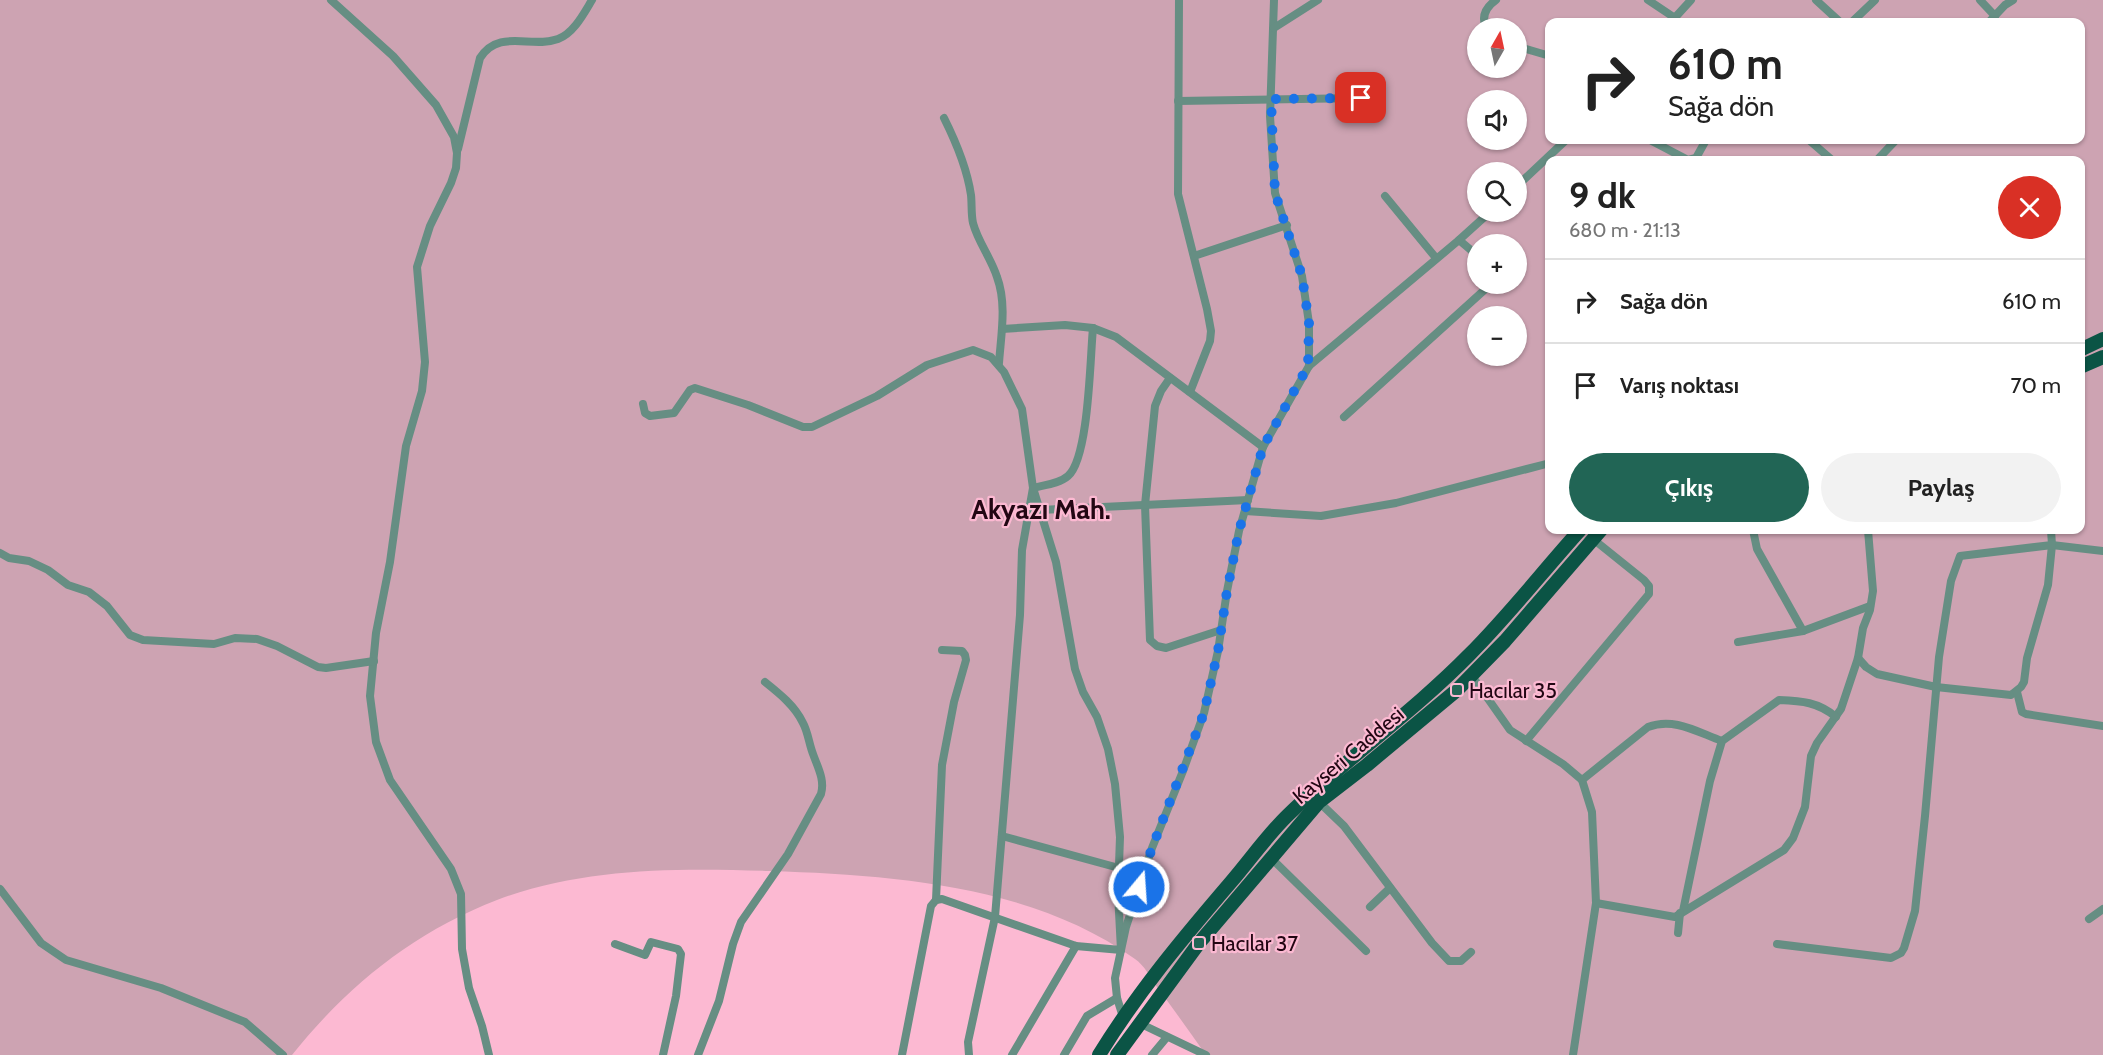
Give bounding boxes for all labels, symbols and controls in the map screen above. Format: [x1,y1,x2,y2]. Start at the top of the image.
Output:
north arrow [1467,18,1527,78]
map controls [1467,18,1527,366]
text: 610 m [1668,38,1783,90]
icon: right [1569,42,1647,120]
pin [1335,72,1386,123]
icon: arrive [1344,81,1377,114]
button: sound [1467,90,1527,150]
text: Sağa dön [1668,90,1774,123]
button: search [1467,162,1527,222]
text: 9 dk [1569,173,1635,217]
button: close [1998,176,2061,239]
text: 680 m · 21:13 [1569,218,1681,242]
button: + [1467,234,1527,294]
icon: right [1569,285,1602,318]
text: Sağa dön [1620,288,1708,315]
text: 610 m [2002,288,2061,315]
button: − [1467,306,1527,366]
icon: arrive [1569,369,1602,402]
text: Varış noktası [1620,372,1739,399]
text: 70 m [2011,372,2061,399]
button: Çıkış [1569,453,1809,522]
button: Paylaş [1821,453,2061,522]
district label: Akyazı Mah. [971,493,1111,526]
place label: Hacılar 35 [1469,678,1557,703]
marker: Hacılar 35 [1450,683,1464,697]
street label: Kayseri Caddesi [1287,701,1409,809]
position arrow [1107,855,1171,919]
place label: Hacılar 37 [1211,931,1298,956]
marker: Hacılar 37 [1192,936,1206,950]

